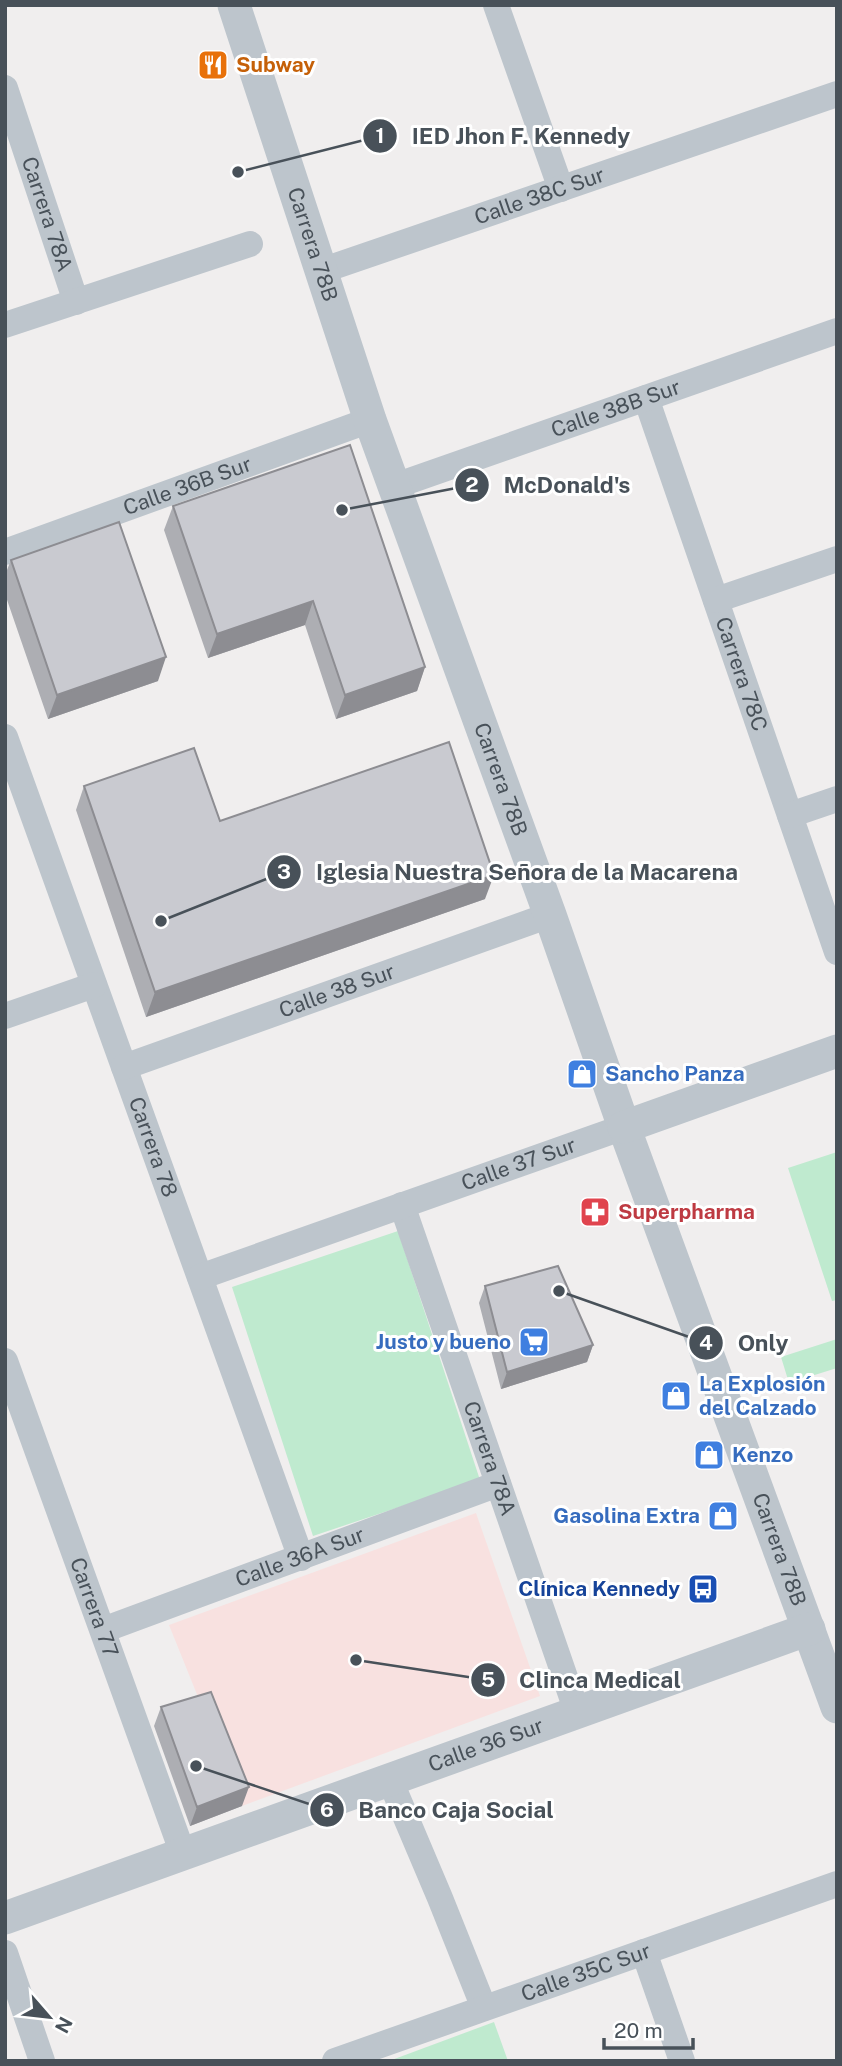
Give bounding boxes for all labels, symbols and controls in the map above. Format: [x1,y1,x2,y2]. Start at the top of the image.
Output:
restaurant icon: Subway [196,48,230,82]
place label: Subway [236,52,315,77]
callout: IED Jhon F. Kennedy [363,114,644,158]
text: IED Jhon F. Kennedy [412,122,630,149]
text: 1 [376,123,385,148]
street label: Carrera 78A [17,153,78,275]
street label: Calle 38C Sur [471,162,608,229]
street label: Carrera 78B [283,184,343,305]
street label: Calle 38B Sur [548,374,684,442]
street label: Calle 36B Sur [120,451,255,520]
callout: McDonald's [455,463,645,507]
text: McDonald's [504,471,630,498]
text: 2 [465,472,479,497]
street label: Carrera 78C [710,614,773,734]
street label: Carrera 78B [469,719,533,839]
callout: Iglesia Nuestra Señora de la Macarena [267,850,752,894]
text: Iglesia Nuestra Señora de la Macarena [316,858,738,885]
text: 3 [277,859,291,884]
street label: Calle 38 Sur [275,958,398,1023]
shop icon: Sancho Panza [565,1057,599,1091]
place label: Sancho Panza [605,1061,745,1086]
street label: Carrera 78 [124,1094,183,1200]
street label: Calle 37 Sur [458,1132,579,1196]
pharmacy icon: Superpharma [578,1195,612,1229]
place label: Superpharma [618,1199,755,1224]
callout: Only [689,1321,802,1365]
supermarket icon: Justo y bueno [517,1325,551,1359]
place label: Justo y bueno [376,1329,511,1354]
text: Only [738,1329,788,1356]
text: 4 [699,1330,713,1355]
place label: La Explosión del Calzado [699,1371,825,1420]
shop icon: La Explosión del Calzado [659,1379,693,1413]
street label: Carrera 78A [459,1398,521,1519]
shop icon: Kenzo [692,1438,726,1472]
place label: Kenzo [732,1442,793,1467]
street label: Carrera 78B [747,1489,812,1609]
shop icon: Gasolina Extra [706,1499,740,1533]
place label: Gasolina Extra [553,1503,700,1528]
street label: Calle 36A Sur [232,1521,368,1592]
street label: Carrera 77 [65,1554,124,1661]
bus stop icon: Clínica Kennedy [686,1572,720,1606]
place label: Clínica Kennedy [518,1576,680,1601]
callout: Clinca Medical [470,1658,695,1702]
text: Clinca Medical [519,1666,681,1693]
text: 5 [481,1667,495,1692]
street label: Calle 36 Sur [425,1713,547,1777]
callout: Banco Caja Social [309,1788,568,1832]
text: Banco Caja Social [358,1796,554,1823]
text: 6 [320,1797,334,1822]
street label: Calle 35C Sur [518,1938,654,2006]
north arrow [14,1982,84,2052]
scale bar [604,2007,693,2050]
text: N [51,2013,77,2037]
text: 20 m [614,2018,663,2043]

